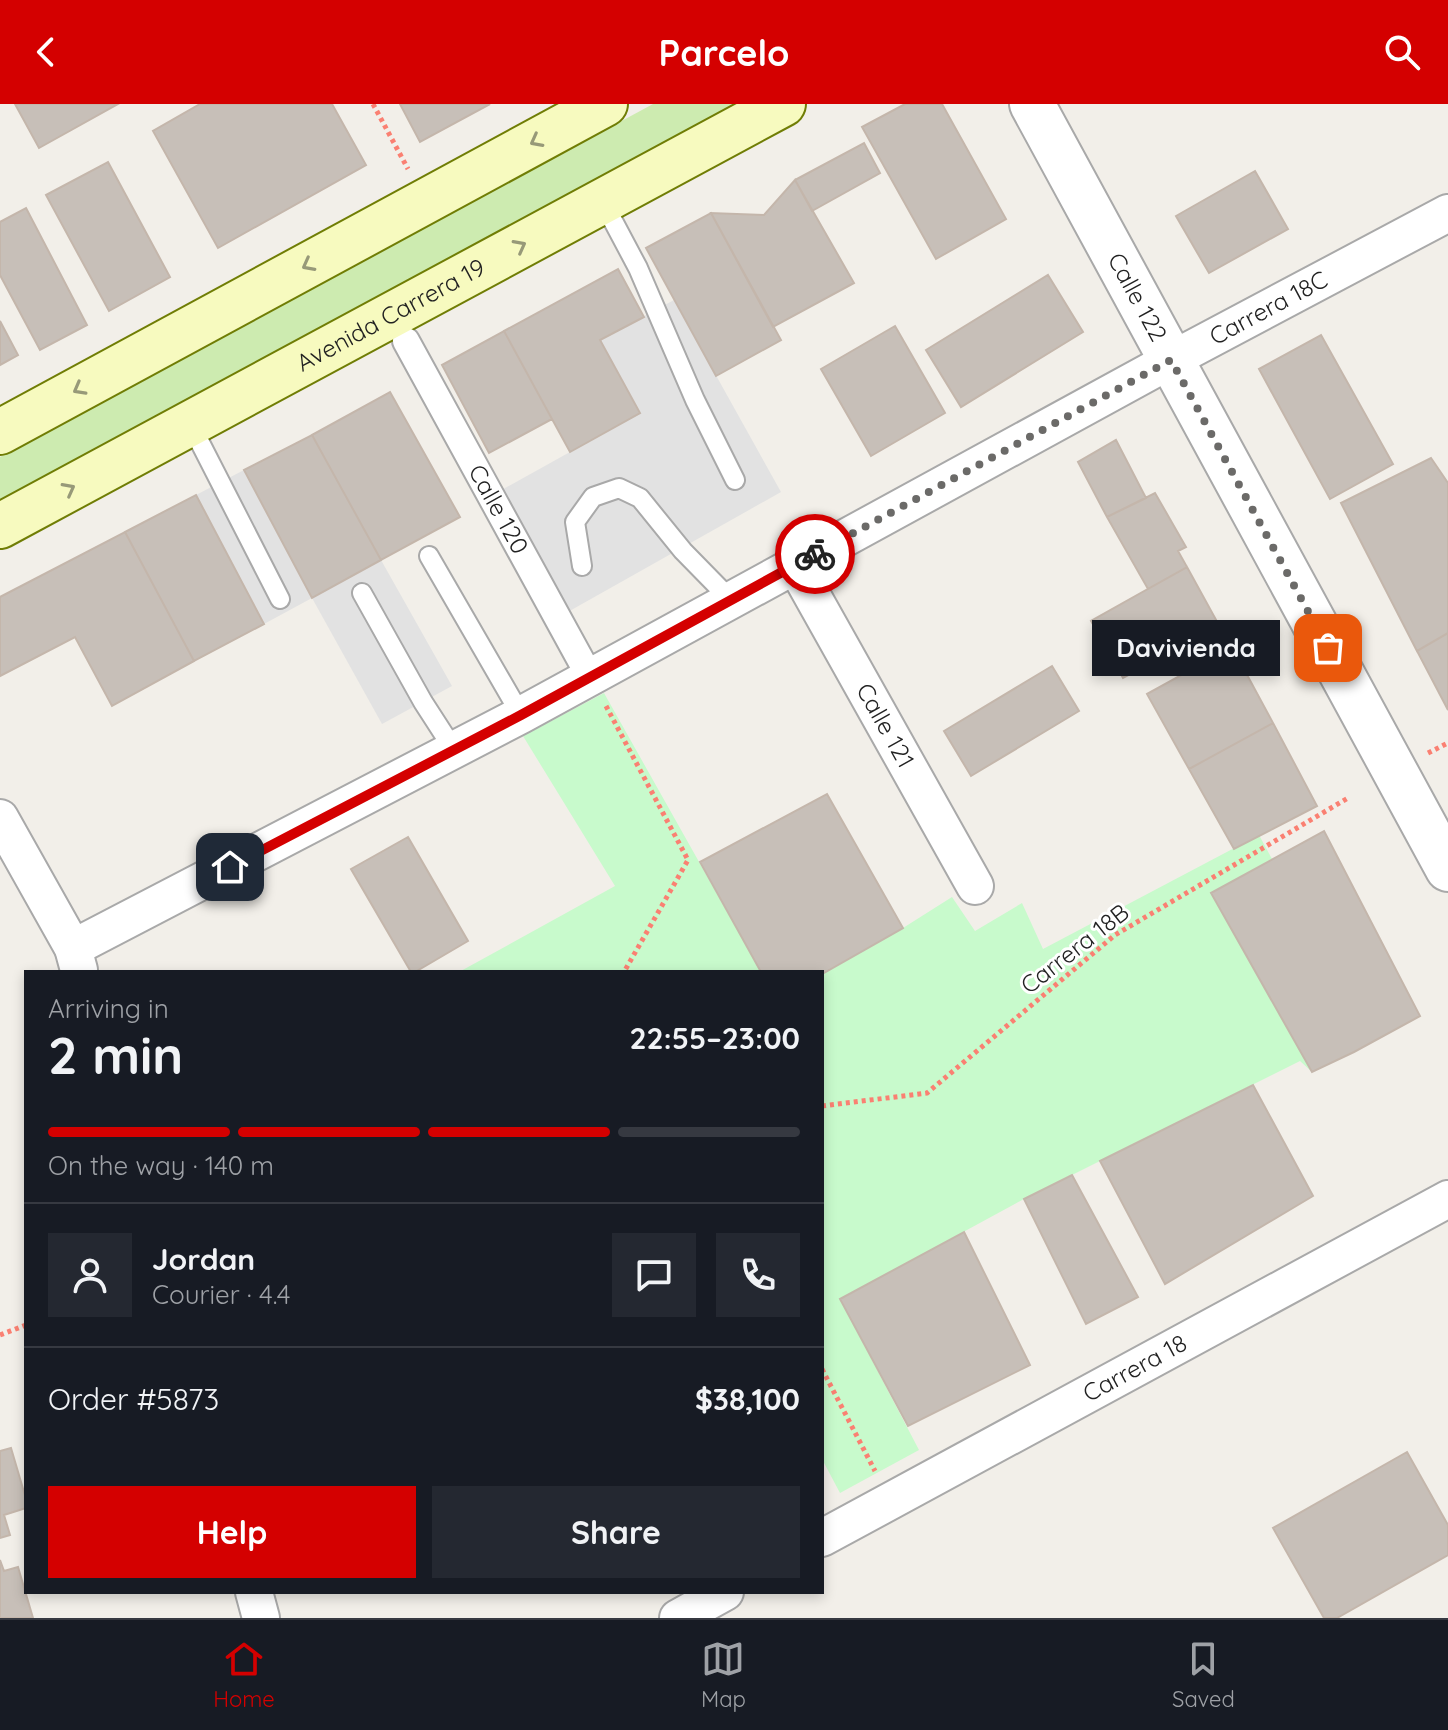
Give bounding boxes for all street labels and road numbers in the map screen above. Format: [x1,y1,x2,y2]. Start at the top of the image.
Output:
street label: Calle 122 [1102,247,1174,346]
street label: Avenida Carrera 19 [291,251,490,377]
street label: Carrera 18C [1204,264,1332,351]
street label: Calle 120 [462,459,536,559]
street label: Calle 121 [850,677,922,773]
street label: Carrera 18B [1014,897,1135,1000]
street label: Carrera 18 [1077,1327,1192,1408]

